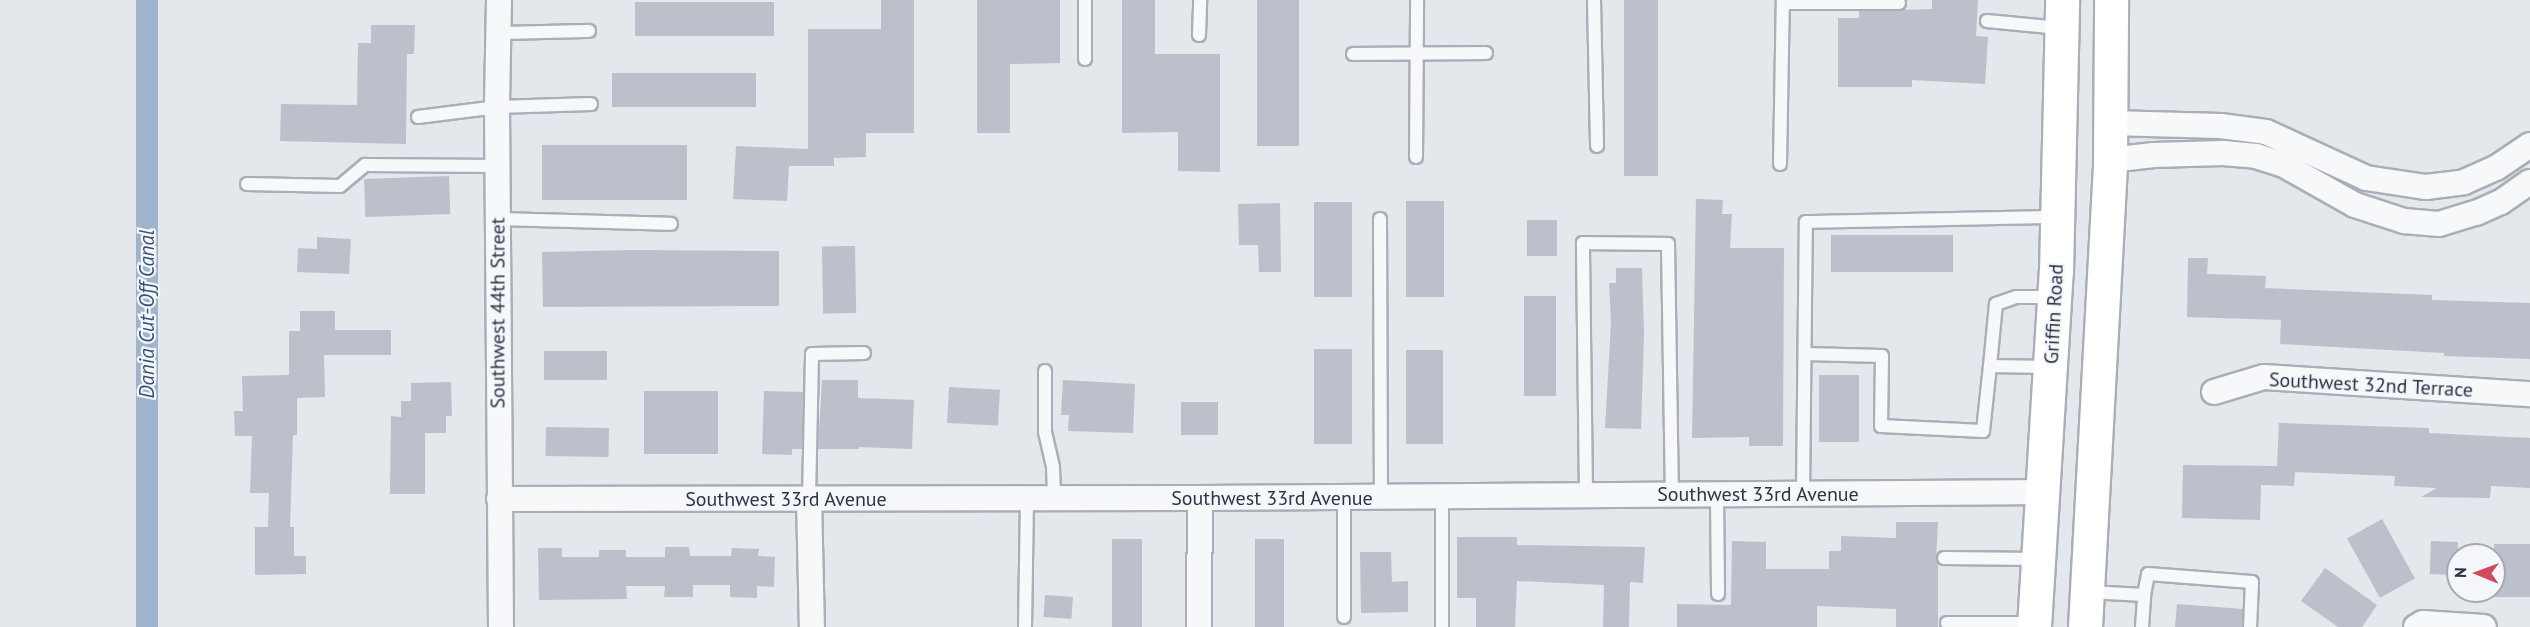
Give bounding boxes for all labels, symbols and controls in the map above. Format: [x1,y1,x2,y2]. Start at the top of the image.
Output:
street label: Southwest 44th Street [486,218,510,408]
water label: Dania Cut-Off Canal [134,229,160,399]
street label: Griffin Road [2039,263,2069,365]
street label: Southwest 32nd Terrace [2268,368,2474,402]
street label: Southwest 33rd Avenue [1657,482,1859,506]
street label: Southwest 33rd Avenue [1171,486,1373,510]
street label: Southwest 33rd Avenue [685,487,887,511]
north arrow [2446,543,2506,603]
text: N [2450,567,2470,578]

